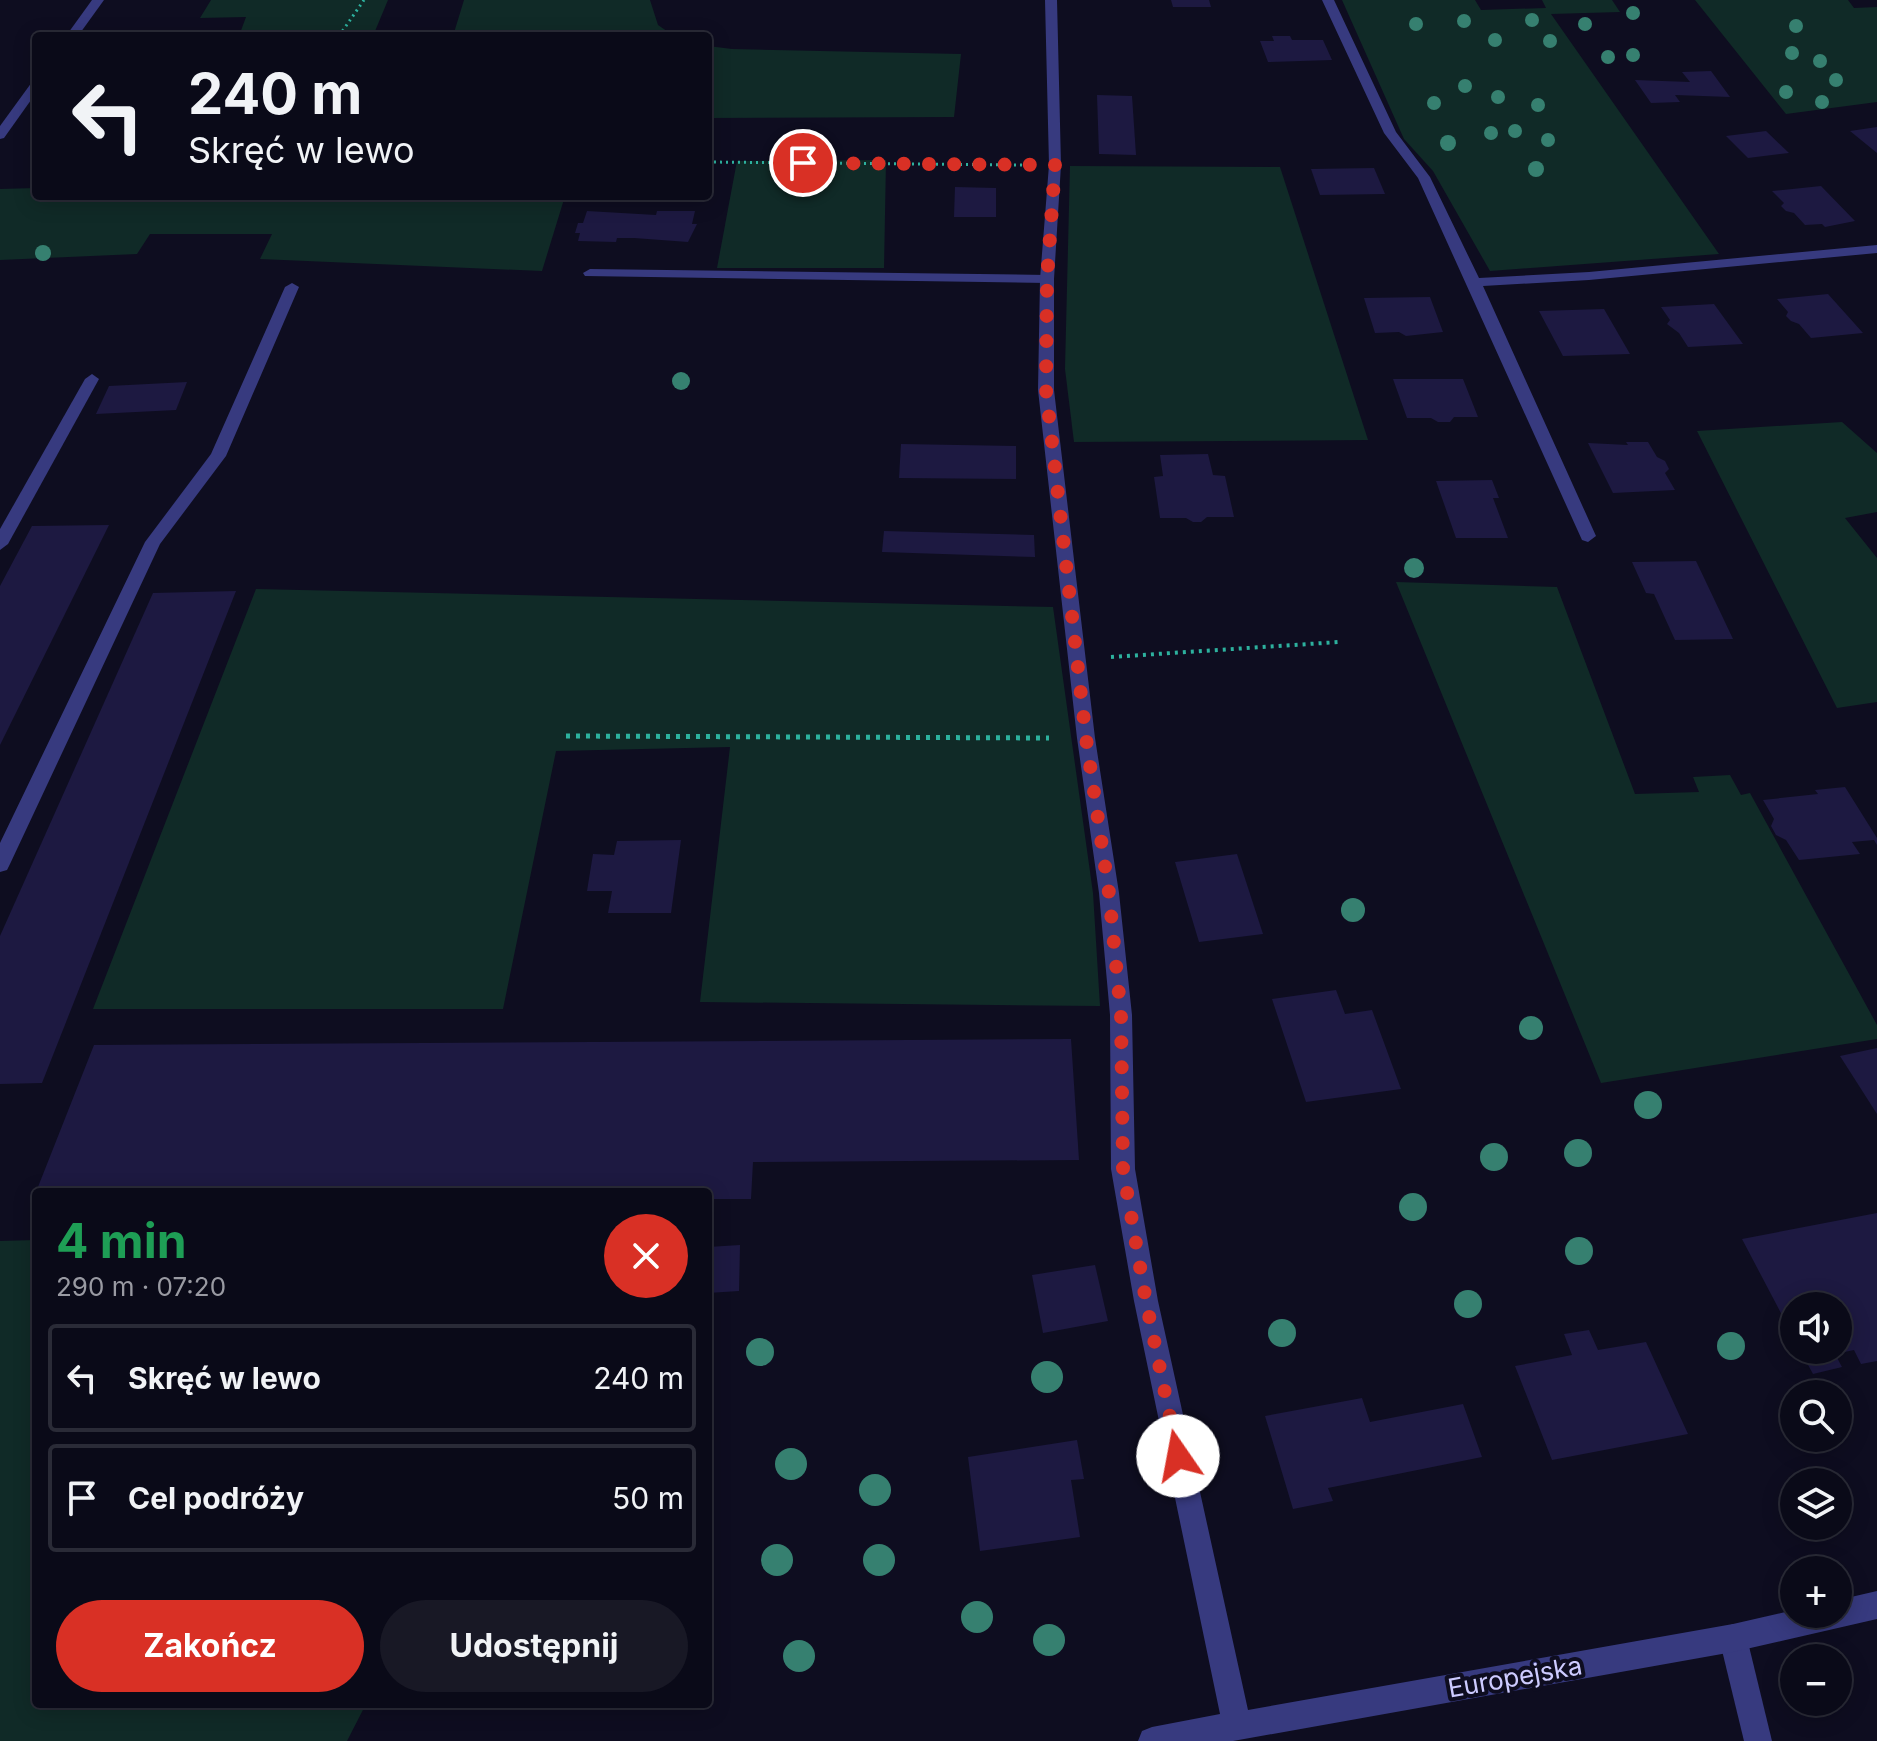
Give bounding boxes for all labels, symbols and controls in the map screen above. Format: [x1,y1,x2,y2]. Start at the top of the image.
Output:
text: 240 m [188,60,362,128]
icon: left [56,64,160,168]
text: Skręć w lewo [188,128,415,172]
pin [769,129,837,197]
icon: arrive [781,141,825,185]
text: 4 min [56,1211,187,1270]
button: close [604,1214,688,1298]
text: 290 m · 07:20 [56,1271,226,1302]
map controls [1780,1292,1852,1716]
button: sound [1780,1292,1852,1364]
icon: left [60,1356,104,1400]
text: Skręć w lewo [128,1360,321,1396]
text: 240 m [593,1360,684,1396]
button: search [1780,1380,1852,1452]
position arrow [1136,1414,1220,1498]
button: layers [1780,1468,1852,1540]
icon: arrive [60,1476,104,1520]
text: Cel podróży [128,1480,304,1516]
text: 50 m [612,1480,684,1516]
button: + [1780,1556,1852,1628]
button: Zakończ [56,1600,364,1692]
button: Udostępnij [380,1600,688,1692]
button: − [1780,1644,1852,1716]
street label: Europejska [1445,1649,1585,1704]

